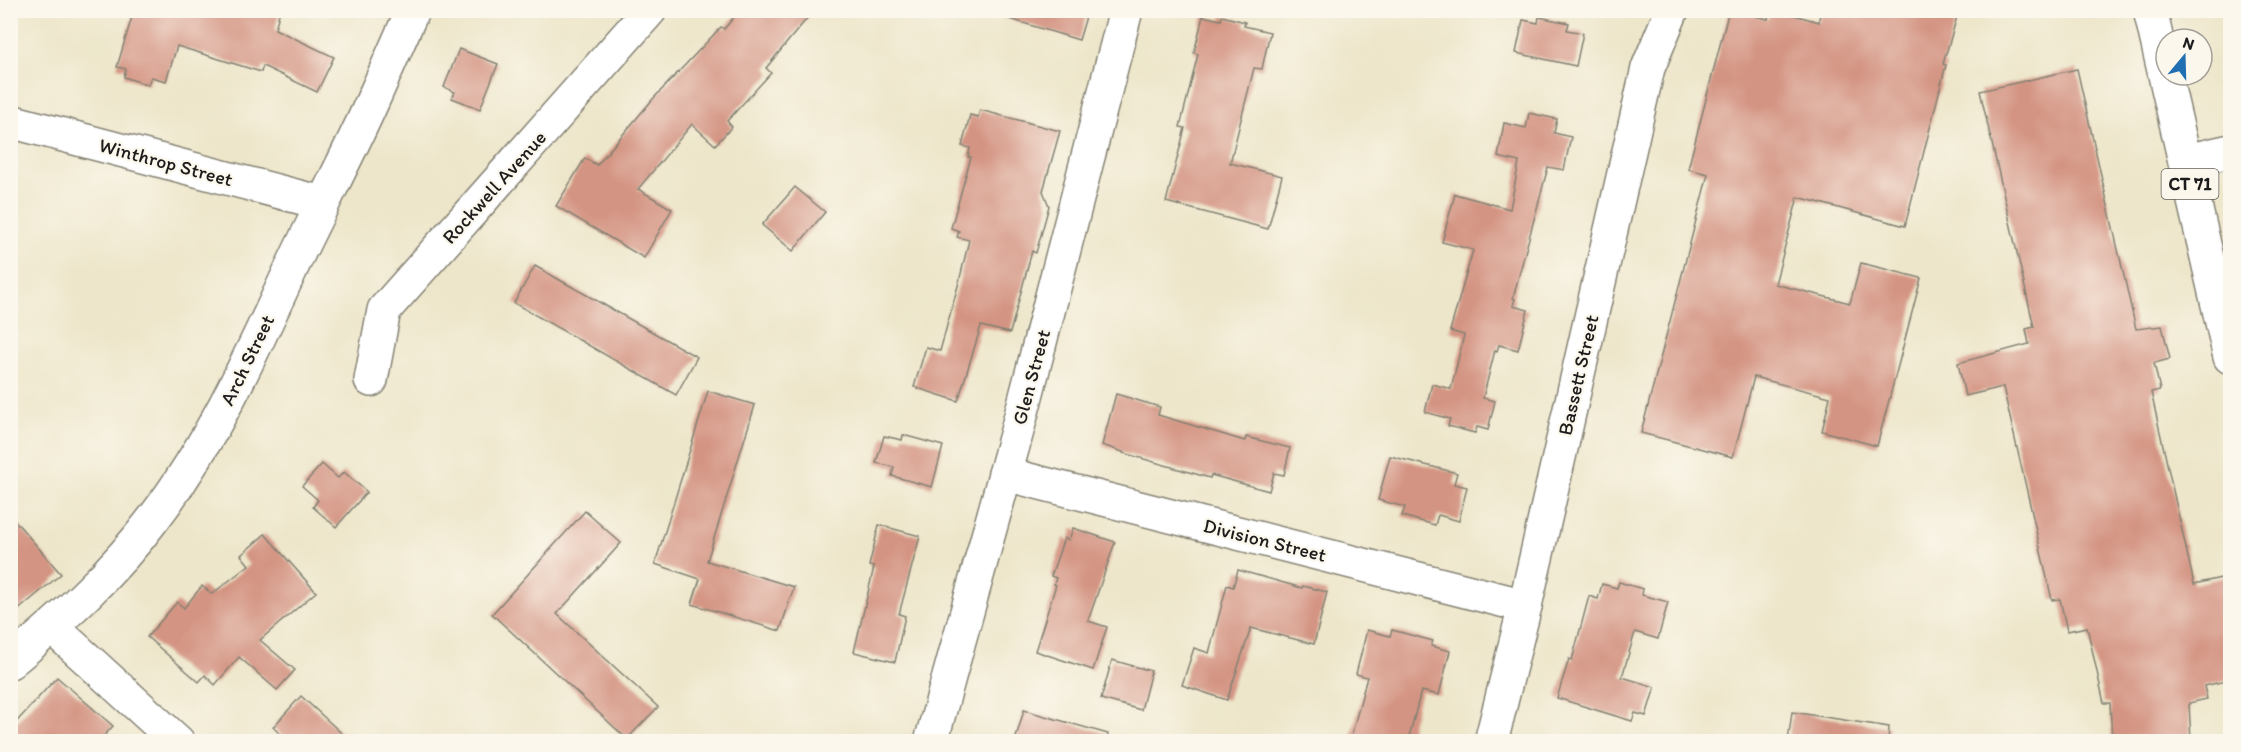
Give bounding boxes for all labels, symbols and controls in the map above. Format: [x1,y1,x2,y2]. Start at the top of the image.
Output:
north arrow [2154,27,2214,87]
text: N [2181,33,2197,54]
street label: Rockwell Avenue [437,125,551,249]
street label: Winthrop Street [97,133,236,192]
road number: CT 71 [2162,169,2218,199]
street label: Arch Street [215,311,279,409]
street label: Bassett Street [1553,312,1604,438]
street label: Glen Street [1007,326,1055,427]
street label: Division Street [1201,513,1329,567]

